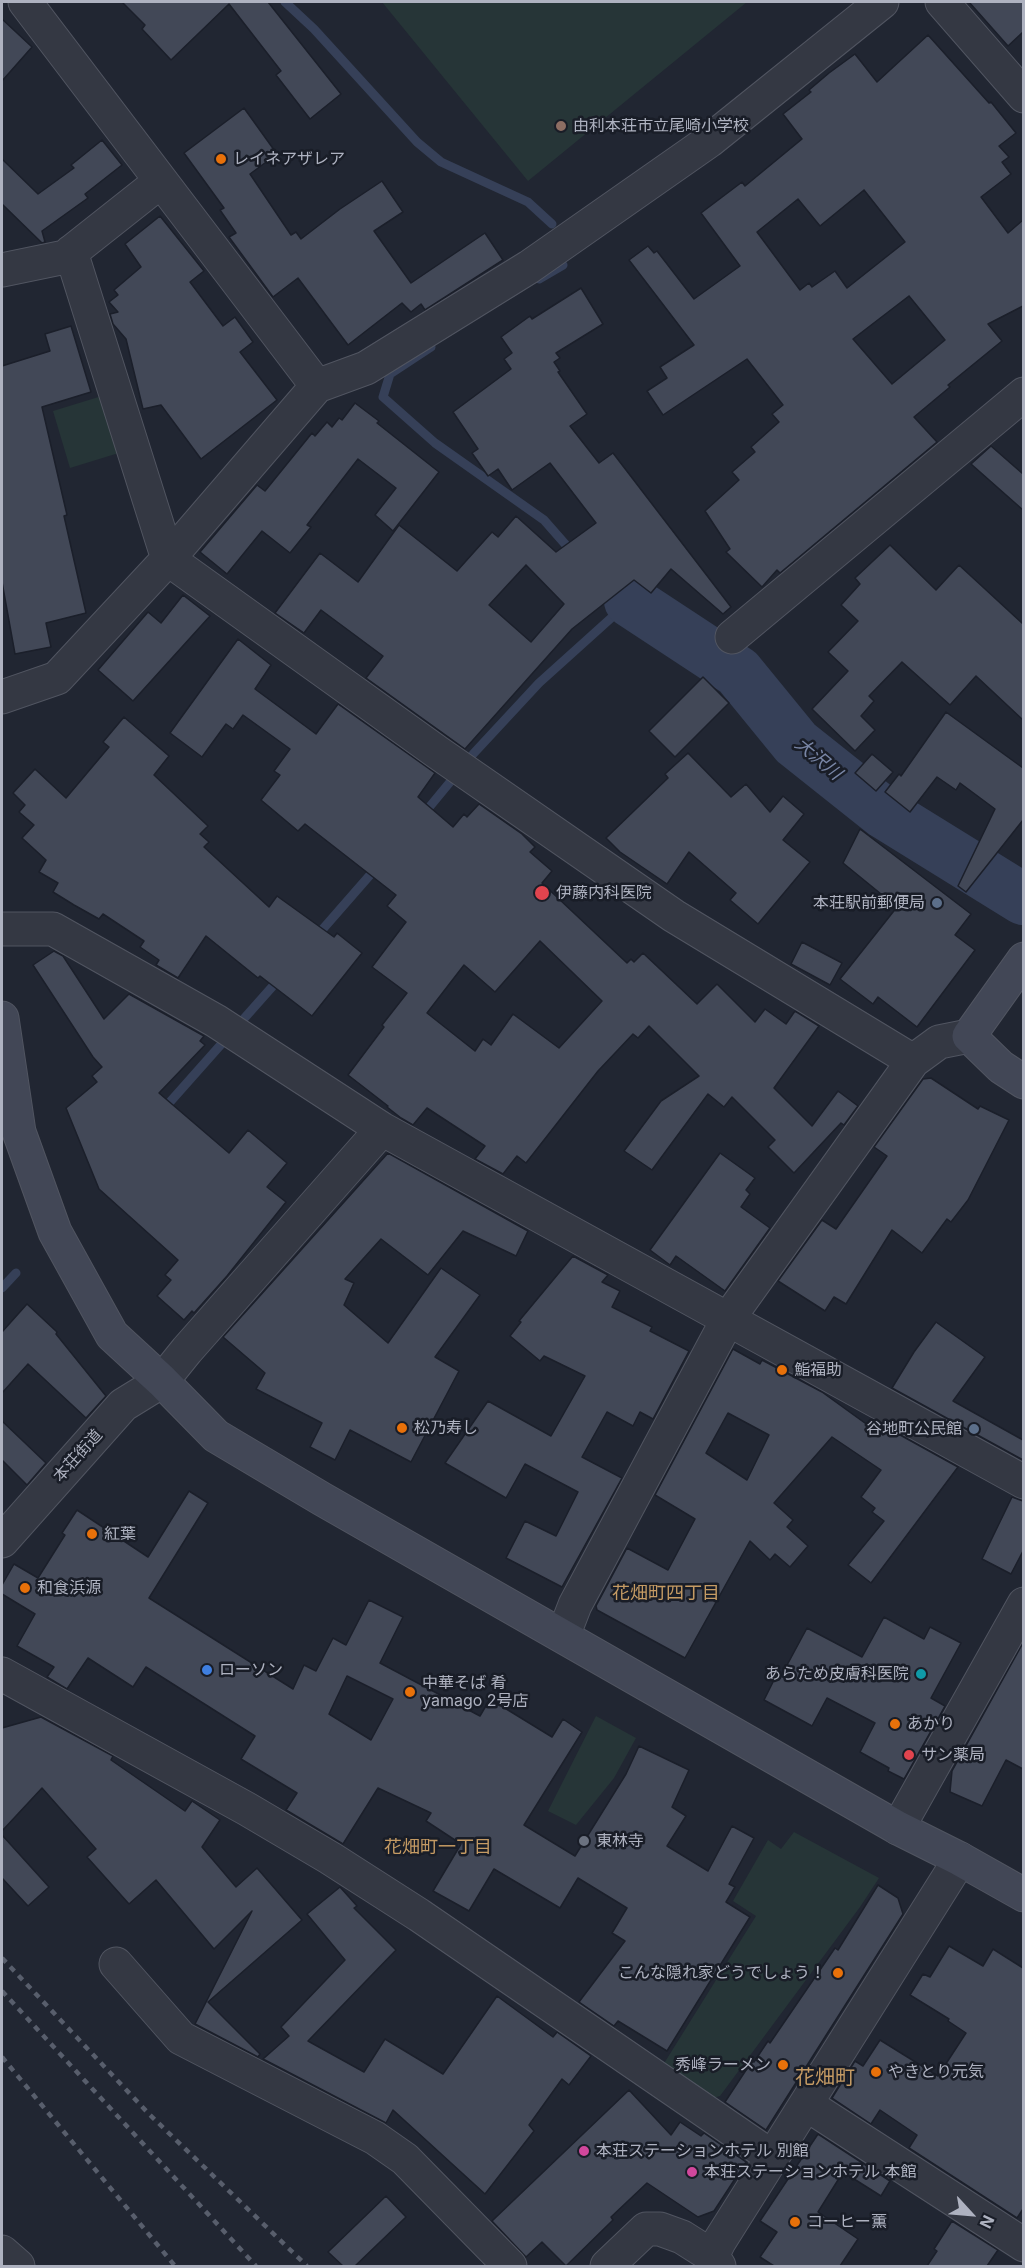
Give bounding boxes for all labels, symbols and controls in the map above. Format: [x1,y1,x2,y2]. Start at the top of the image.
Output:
place label: 由利本荘市立尾崎小学校 [573,116,749,136]
marker: 由利本荘市立尾崎小学校 [554,119,568,133]
place label: レイネアザレア [233,149,345,169]
marker: レイネアザレア [214,152,228,166]
water label: 大沢川 [790,733,846,785]
place label: 伊藤内科医院 [556,883,652,903]
marker: 伊藤内科医院 [533,884,551,902]
place label: 本荘駅前郵便局 [813,893,925,913]
marker: 本荘駅前郵便局 [930,896,944,910]
place label: 鮨福助 [794,1360,842,1380]
marker: 鮨福助 [775,1363,789,1377]
place label: 松乃寿し [414,1418,478,1438]
place label: 谷地町公民館 [866,1419,962,1439]
marker: 松乃寿し [395,1421,409,1435]
marker: 谷地町公民館 [967,1422,981,1436]
street label: 本荘街道 [49,1426,107,1486]
place label: 紅葉 [104,1524,136,1544]
marker: 紅葉 [85,1527,99,1541]
place label: 和食浜源 [37,1578,101,1598]
marker: 和食浜源 [18,1581,32,1595]
district label: 花畑町四丁目 [612,1583,720,1605]
place label: ローソン [219,1660,283,1680]
marker: ローソン [200,1663,214,1677]
place label: あらため皮膚科医院 [765,1664,909,1684]
marker: あらため皮膚科医院 [914,1667,928,1681]
place label: 中華そば 肴 yamago 2号店 [422,1673,529,1711]
marker: 中華そば 肴 yamago 2号店 [403,1685,417,1699]
place label: あかり [907,1714,955,1734]
marker: あかり [888,1717,902,1731]
place label: サン薬局 [921,1745,985,1765]
marker: サン薬局 [902,1748,916,1762]
place label: 東林寺 [596,1831,644,1851]
marker: 東林寺 [577,1834,591,1848]
district label: 花畑町一丁目 [384,1837,492,1859]
place label: こんな隠れ家どうでしょう！ [618,1963,826,1983]
marker: こんな隠れ家どうでしょう！ [831,1966,845,1980]
place label: 秀峰ラーメン [675,2055,771,2075]
marker: 秀峰ラーメン [776,2058,790,2072]
place label: やきとり元気 [888,2062,984,2082]
marker: やきとり元気 [869,2065,883,2079]
district label: 花畑町 [795,2066,855,2090]
place label: 本荘ステーションホテル 別館 [596,2141,808,2161]
marker: 本荘ステーションホテル 別館 [577,2144,591,2158]
place label: 本荘ステーションホテル 本館 [704,2162,916,2182]
marker: 本荘ステーションホテル 本館 [685,2165,699,2179]
north arrow [941,2184,1001,2244]
place label: コーヒー薫 [807,2212,887,2232]
text: N [976,2212,999,2232]
marker: コーヒー薫 [788,2215,802,2229]

